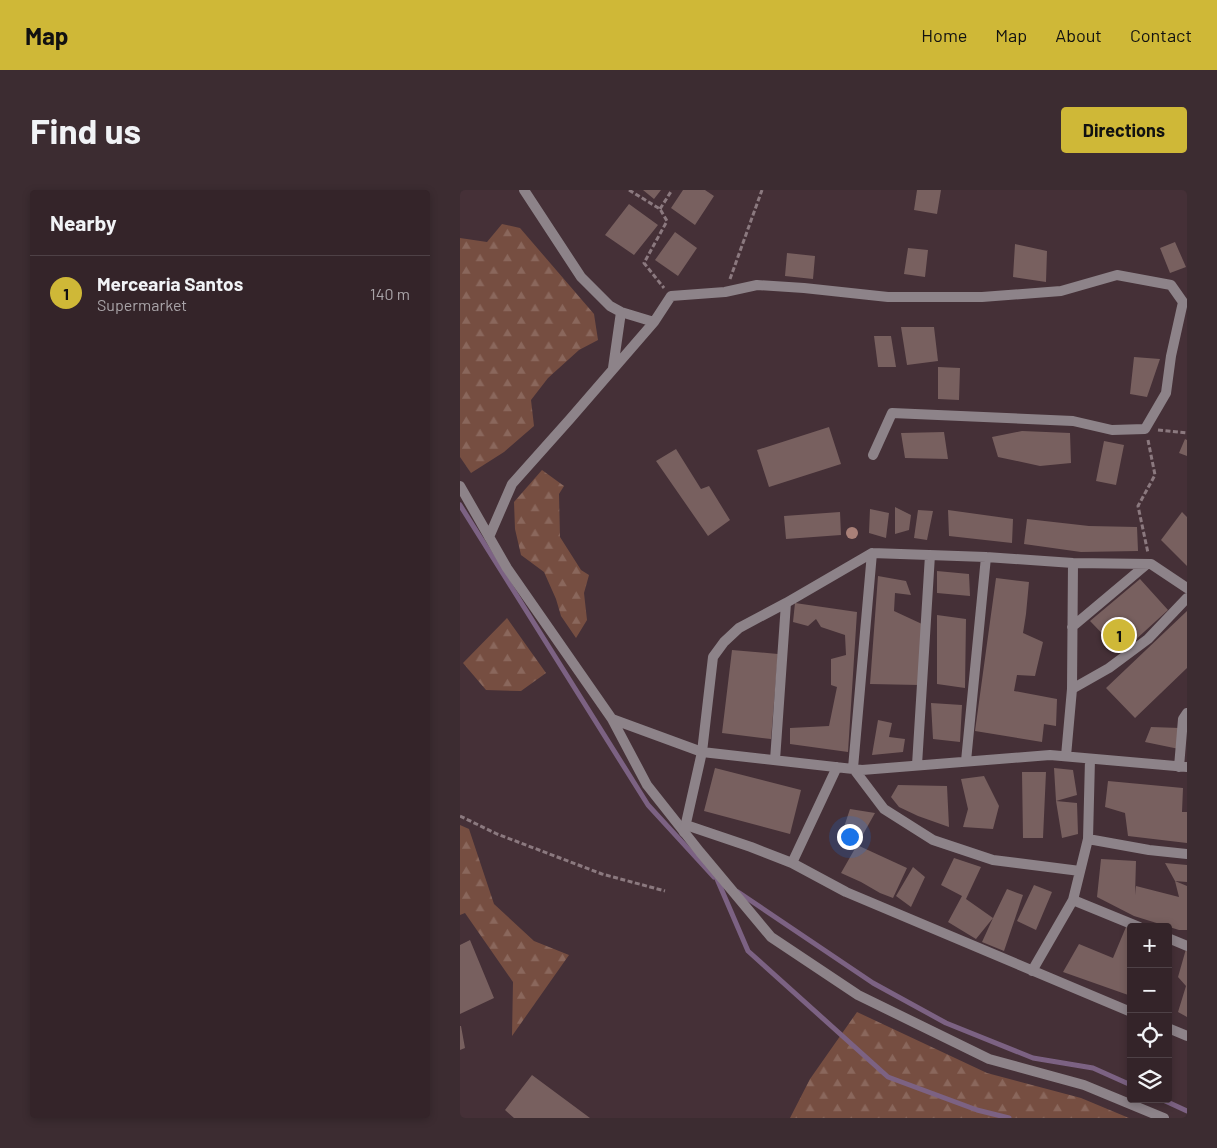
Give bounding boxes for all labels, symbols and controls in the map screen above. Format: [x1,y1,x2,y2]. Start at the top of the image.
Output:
text: Map [25,21,68,50]
text: Home [921,24,967,46]
text: Map [995,24,1027,46]
text: About [1055,24,1102,46]
text: Contact [1130,24,1192,46]
button: Directions [1061,107,1187,153]
text: Find us [30,109,141,151]
text: Nearby [50,210,116,235]
text: Mercearia Santos [97,272,243,295]
text: 1 [63,284,69,303]
text: 140 m [370,284,410,303]
text: Supermarket [97,295,187,314]
pin: 1 [1103,616,1135,654]
your location [837,824,863,850]
map controls [1127,923,1172,1103]
button: + [1127,923,1172,968]
button: − [1127,968,1172,1013]
button: locate [1127,1013,1172,1058]
button: layers [1127,1058,1172,1103]

